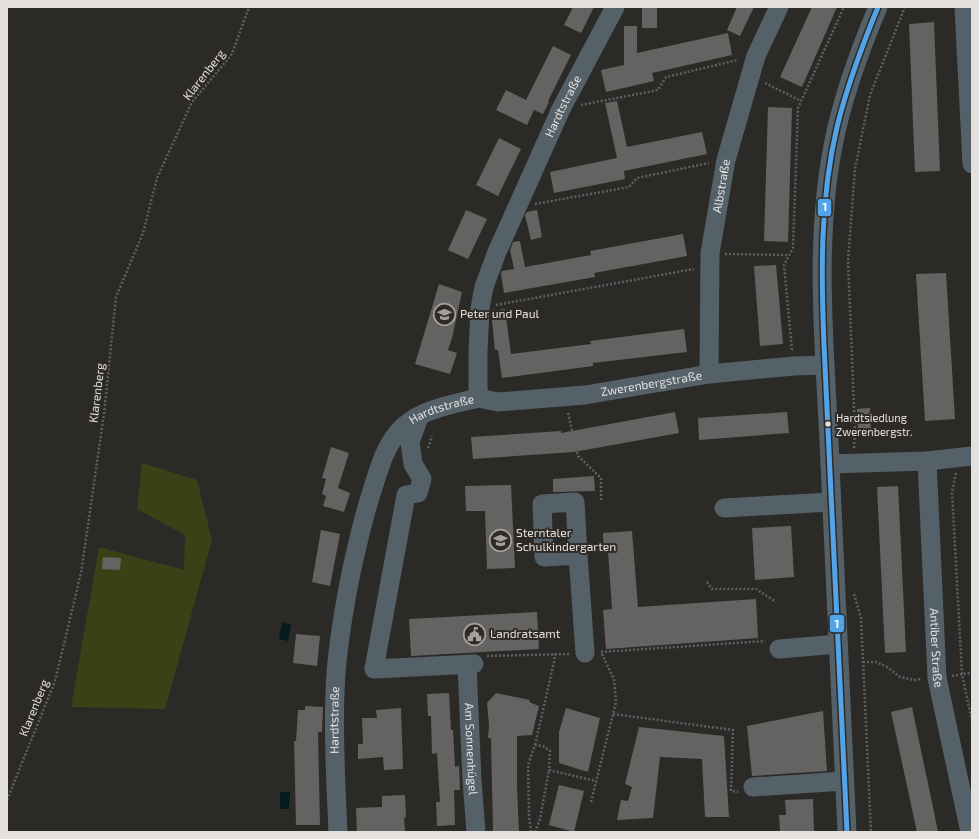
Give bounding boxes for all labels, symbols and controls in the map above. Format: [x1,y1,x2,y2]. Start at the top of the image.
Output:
street label: Klarenberg [179,46,227,102]
street label: Hardtstraße [541,72,584,139]
street label: Albstraße [709,158,732,214]
line badge: 1 [817,198,832,217]
text: 1 [823,200,827,213]
school or university icon: Peter und Paul [431,301,457,327]
place label: Peter und Paul [460,306,540,320]
street label: Klarenberg [85,362,107,424]
street label: Zwerenbergstraße [599,367,703,398]
street label: Hardtstraße [406,391,475,426]
place label: Hardtsiedlung Zwerenbergstr. [836,411,912,438]
marker: Hardtsiedlung Zwerenbergstr. [823,419,833,429]
place label: Sterntaler Schulkindergarten [516,525,616,553]
school or university icon: Sterntaler Schulkindergarten [487,527,513,553]
street label: Antiber Straße [928,608,947,689]
line badge: 1 [829,614,845,633]
text: 1 [835,617,839,630]
public building icon: Landratsamt [461,621,487,647]
place label: Landratsamt [490,626,561,640]
street label: Klarenberg [15,677,51,738]
street label: Hardtstraße [326,686,341,754]
street label: Am Sonnenhügel [463,703,481,796]

